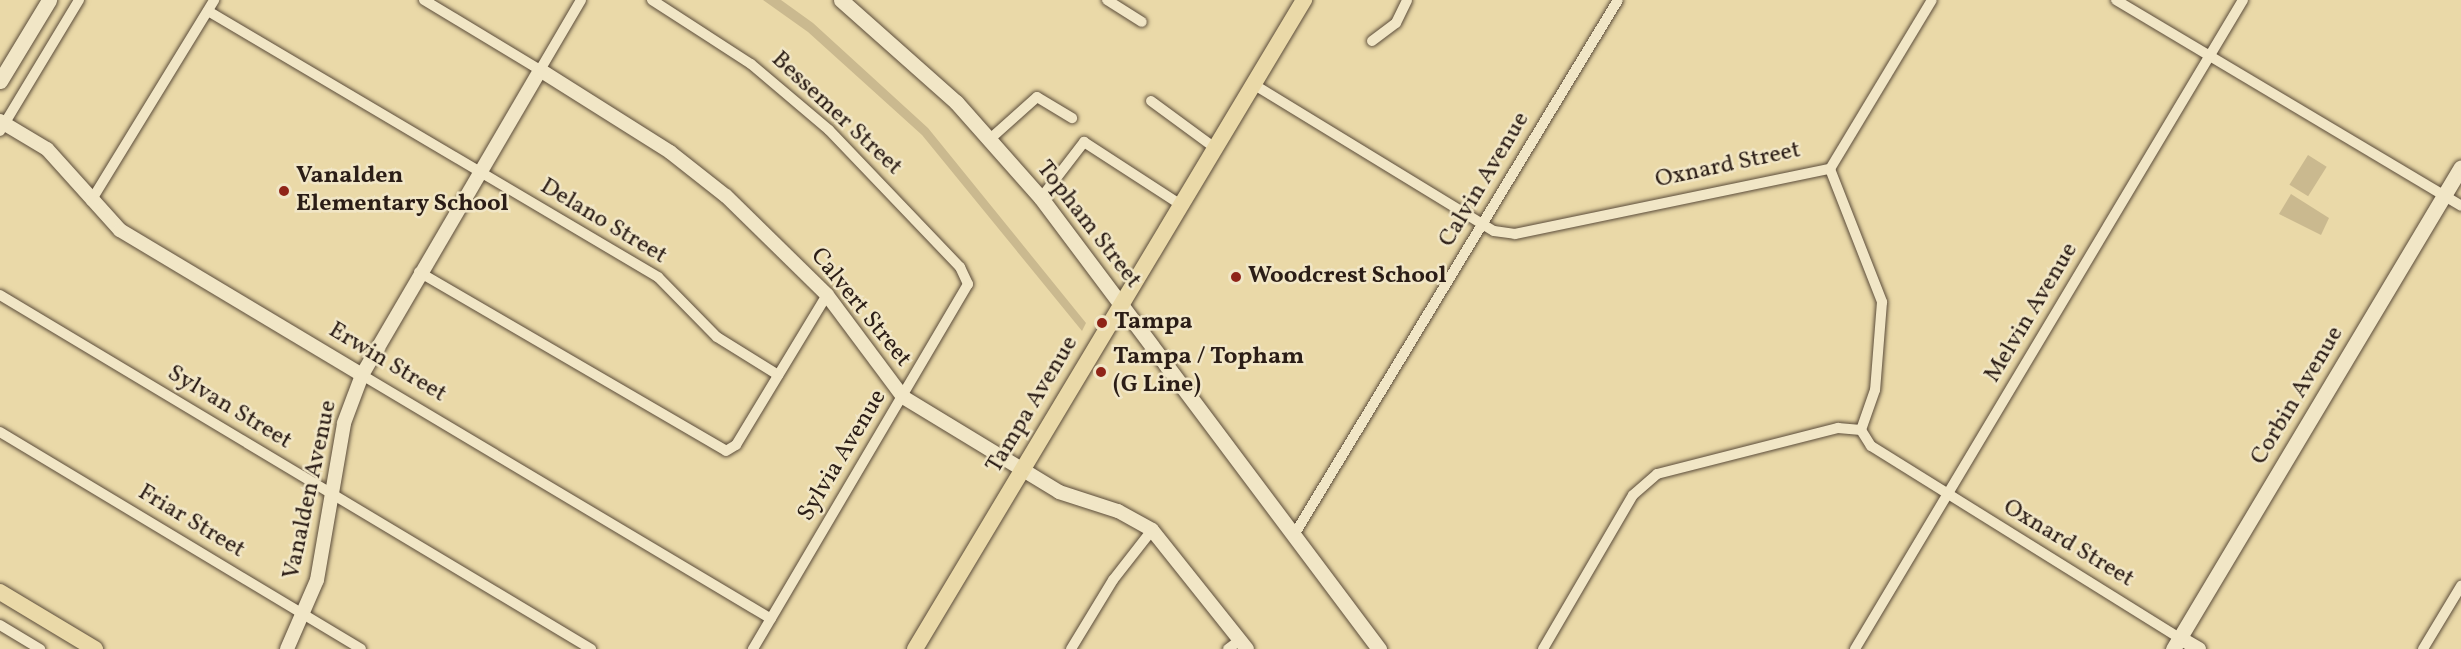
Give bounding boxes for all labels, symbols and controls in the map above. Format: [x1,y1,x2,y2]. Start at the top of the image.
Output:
street label: Bessemer Street [765,46,907,182]
street label: Calvin Avenue [1433,107,1537,253]
street label: Oxnard Street [1653,137,1803,195]
street label: Topham Street [1029,156,1147,294]
place label: Vanalden Elementary School [296,163,509,219]
street label: Delano Street [534,173,672,271]
marker: Vanalden Elementary School [277,184,291,198]
street label: Melvin Avenue [1979,238,2085,388]
street label: Calvert Street [803,243,917,373]
place label: Woodcrest School [1248,263,1447,291]
marker: Woodcrest School [1229,270,1243,284]
place label: Tampa [1114,309,1193,337]
marker: Tampa [1095,316,1109,330]
street label: Erwin Street [323,317,451,409]
street label: Corbin Avenue [2245,322,2351,470]
street label: Tampa Avenue [981,331,1085,479]
place label: Tampa / Topham (G Line) [1113,344,1305,400]
street label: Sylvan Street [162,360,296,456]
marker: Tampa / Topham (G Line) [1094,365,1108,379]
street label: Sylvia Avenue [792,385,894,527]
street label: Vanalden Avenue [278,398,344,582]
street label: Friar Street [132,479,250,565]
street label: Oxnard Street [1997,494,2139,594]

